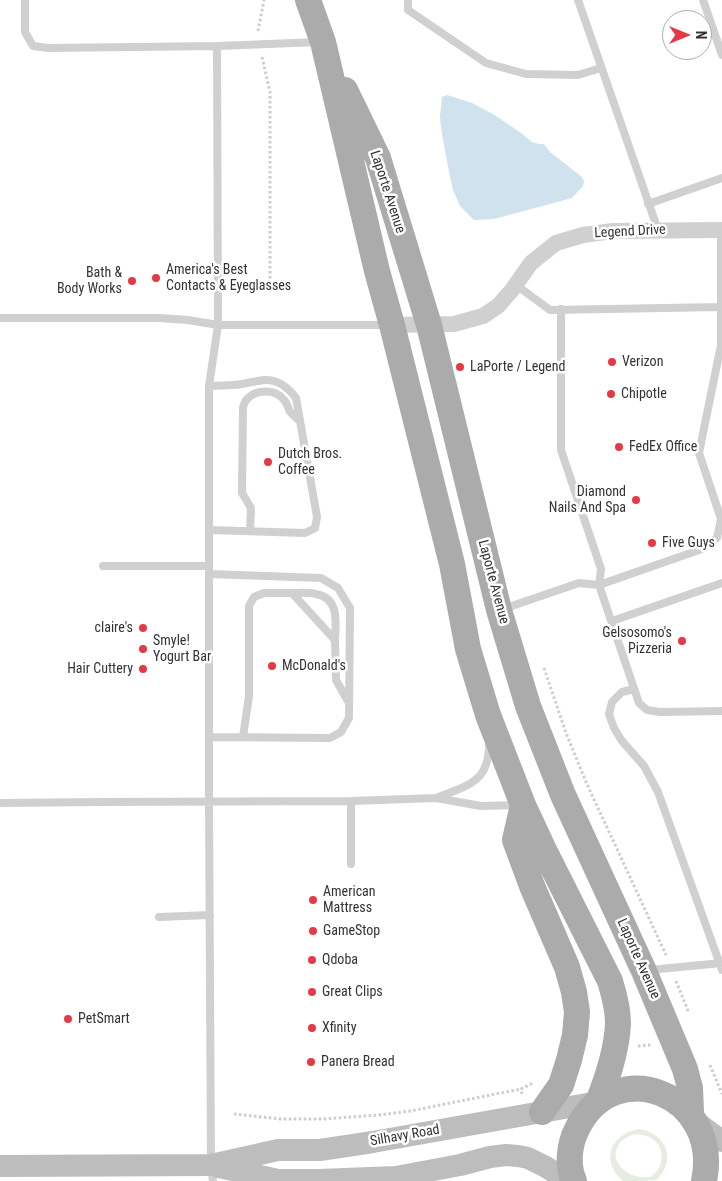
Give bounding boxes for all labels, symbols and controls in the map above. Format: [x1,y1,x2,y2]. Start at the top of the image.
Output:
north arrow [662,10,712,60]
text: N [693,31,709,39]
street label: Laporte Avenue [366,148,408,236]
street label: Legend Drive [594,222,666,242]
place label: America's Best Contacts & Eyeglasses [166,262,291,294]
place label: Bath & Body Works [57,265,122,298]
marker: America's Best Contacts & Eyeglasses [150,272,162,284]
marker: Bath & Body Works [126,275,138,287]
place label: Verizon [622,354,663,370]
marker: Verizon [606,356,618,368]
place label: LaPorte / Legend [470,359,565,375]
marker: LaPorte / Legend [454,361,466,373]
place label: Chipotle [621,386,667,402]
marker: Chipotle [605,388,617,400]
place label: FedEx Office [629,439,697,455]
marker: FedEx Office [613,441,625,453]
place label: Dutch Bros. Coffee [278,446,342,478]
marker: Dutch Bros. Coffee [262,456,274,468]
place label: Diamond Nails And Spa [549,484,626,516]
marker: Diamond Nails And Spa [630,494,642,506]
place label: Five Guys [662,535,715,551]
marker: Five Guys [646,537,658,549]
street label: Laporte Avenue [474,538,512,626]
place label: claire's [95,620,133,636]
marker: claire's [137,622,149,634]
place label: Gelsosomo's Pizzeria [602,625,672,658]
place label: Smyle! Yogurt Bar [153,633,211,666]
marker: Gelsosomo's Pizzeria [676,635,688,647]
marker: Smyle! Yogurt Bar [137,643,149,655]
place label: McDonald's [282,658,346,674]
marker: McDonald's [266,660,278,672]
place label: Hair Cuttery [67,661,133,677]
marker: Hair Cuttery [137,663,149,675]
place label: American Mattress [323,884,376,916]
marker: American Mattress [307,894,319,906]
street label: Laporte Avenue [613,916,663,1002]
place label: GameStop [323,923,380,939]
marker: GameStop [307,925,319,937]
place label: Qdoba [322,952,358,968]
marker: Qdoba [306,954,318,966]
place label: Great Clips [322,984,383,1000]
marker: Great Clips [306,986,318,998]
place label: PetSmart [78,1011,130,1027]
marker: PetSmart [62,1013,74,1025]
place label: Xfinity [322,1020,357,1036]
marker: Xfinity [306,1022,318,1034]
place label: Panera Bread [321,1054,395,1070]
marker: Panera Bread [305,1056,317,1068]
street label: Silhavy Road [369,1122,441,1150]

